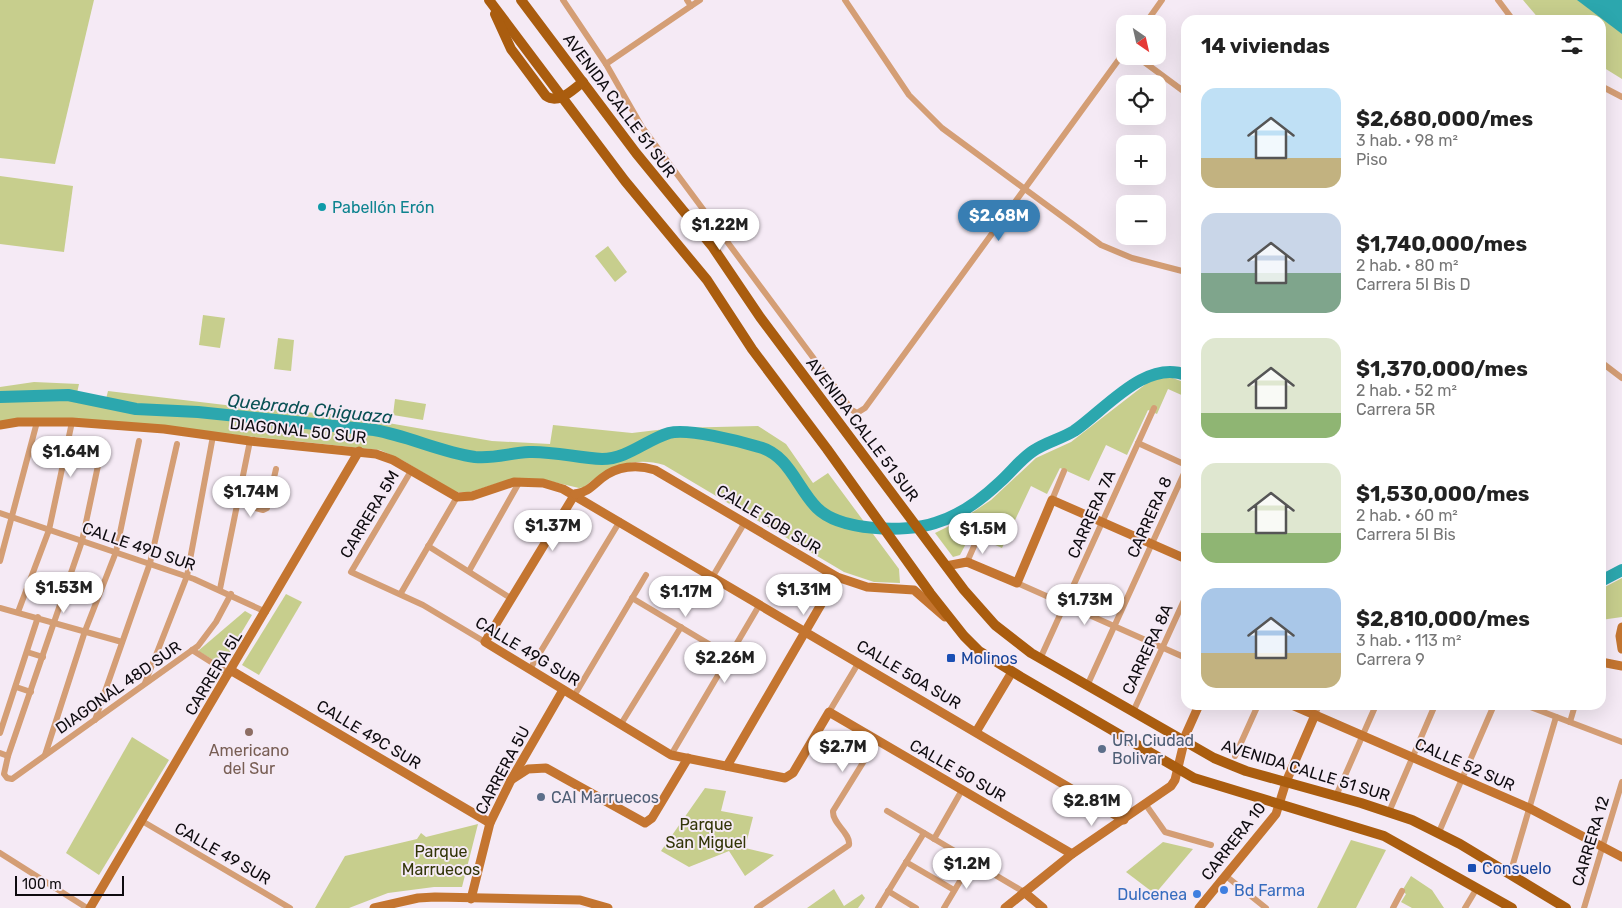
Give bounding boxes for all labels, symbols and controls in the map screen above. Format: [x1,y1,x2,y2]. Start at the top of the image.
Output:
north arrow [1116,15,1166,65]
map controls [1116,15,1166,245]
street label: AVENIDA CALLE 51 SUR [559,30,680,181]
icon: filters [1558,31,1586,59]
text: 14 viviendas [1201,33,1330,58]
button: locate [1116,75,1166,125]
text: $2,680,000/mes [1356,106,1533,131]
icon: home [1241,108,1301,168]
text: 3 hab. · 98 m² [1356,131,1458,150]
button: + [1116,135,1166,185]
text: Piso [1356,150,1388,169]
button: − [1116,195,1166,245]
place label: Pabellón Erón [332,198,435,217]
pin: $2.68M [958,200,1040,242]
marker: Pabellón Erón [316,201,328,213]
text: $2.68M [969,206,1029,225]
pin: $1.22M [679,208,761,251]
text: $1.22M [691,215,749,234]
text: $1,740,000/mes [1356,231,1527,256]
icon: home [1241,233,1301,293]
text: 2 hab. · 80 m² [1356,256,1458,275]
text: Carrera 5I Bis D [1356,275,1471,294]
street label: AVENIDA CALLE 51 SUR [802,354,923,505]
text: $1,370,000/mes [1356,356,1528,381]
icon: home [1241,358,1301,418]
text: 2 hab. · 52 m² [1356,381,1457,400]
water label: Quebrada Chiguaza [226,389,394,429]
text: Carrera 5R [1356,400,1435,419]
street label: DIAGONAL 50 SUR [229,414,367,447]
pin: $1.64M [30,436,112,478]
text: $1.64M [42,442,100,461]
street label: CARRERA 5M [336,467,403,562]
street label: CARRERA 7A [1064,467,1120,561]
street label: CARRERA 8 [1123,474,1176,561]
pin: $1.74M [210,476,292,518]
street label: CALLE 50B SUR [713,481,825,558]
text: $1,530,000/mes [1356,481,1529,506]
text: $1.74M [223,482,279,501]
icon: home [1241,483,1301,543]
text: 2 hab. · 60 m² [1356,506,1458,525]
pin: $1.37M [512,510,594,552]
pin: $1.5M [948,512,1018,555]
text: $1.37M [525,516,581,535]
street label: CALLE 49D SUR [80,518,198,575]
text: $1.5M [960,519,1006,538]
text: Carrera 5I Bis [1356,525,1456,544]
pin: $1.53M [23,572,105,614]
pin: $1.31M [763,574,845,616]
pin: $1.17M [645,576,727,618]
text: $1.53M [35,578,93,597]
text: $1.31M [777,580,831,599]
text: $1.17M [660,582,712,601]
pin: $1.73M [1044,584,1126,626]
text: $1.73M [1057,590,1113,609]
street label: CARRERA 8A [1118,601,1177,697]
text: $2,810,000/mes [1356,606,1530,631]
icon: home [1241,608,1301,668]
street label: CALLE 49G SUR [472,613,583,690]
street label: CARRERA 5L [181,628,246,719]
text: 3 hab. · 113 m² [1356,631,1462,650]
street label: CALLE 50A SUR [853,636,964,713]
street label: DIAGONAL 48D SUR [52,637,185,738]
pin: $2.26M [684,642,766,684]
text: $2.26M [695,648,755,667]
place label: Molinos [961,649,1018,668]
text: Carrera 9 [1356,650,1425,669]
marker: Molinos [945,652,957,664]
street label: CALLE 49C SUR [313,696,424,773]
street label: CARRERA 5U [471,723,534,818]
marker: Americano del Sur [243,726,255,738]
pin: $2.7M [808,730,878,773]
place label: URI Ciudad Bolivar [1112,731,1194,768]
street label: CALLE 52 SUR [1412,734,1518,795]
street label: CALLE 50 SUR [906,735,1009,806]
street label: AVENIDA CALLE 51 SUR [1219,736,1392,805]
text: $2.7M [819,737,867,756]
place label: Americano del Sur [209,741,289,778]
marker: URI Ciudad Bolivar [1096,743,1108,755]
pin: $2.81M [1051,784,1133,827]
place label: CAI Marruecos [551,788,659,807]
marker: CAI Marruecos [535,791,547,803]
text: $2.81M [1063,791,1121,810]
street label: CARRERA 12 [1568,794,1613,888]
street label: CARRERA 10 [1197,799,1270,884]
park label: Parque San Miguel [665,815,747,852]
street label: CALLE 49 SUR [171,818,274,889]
park label: Parque Marruecos [402,842,480,879]
pin: $1.2M [932,848,1002,890]
text: $1.2M [944,854,990,873]
place label: Consuelo [1482,859,1551,878]
marker: Consuelo [1466,862,1478,874]
scale bar [15,873,124,896]
text: 100 m [22,876,62,893]
place label: Bd Farma [1234,881,1305,900]
marker: Bd Farma [1218,884,1230,896]
place label: Dulcenea [1117,885,1187,904]
marker: Dulcenea [1191,888,1203,900]

